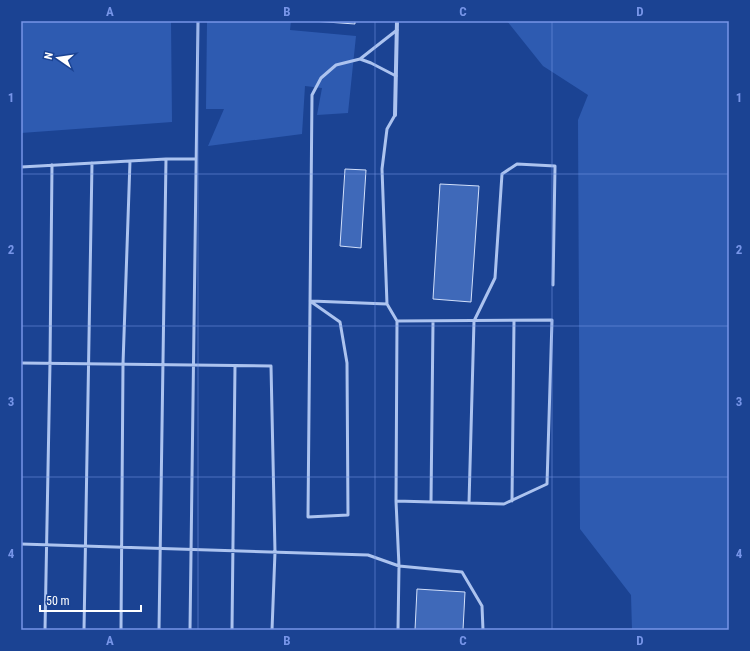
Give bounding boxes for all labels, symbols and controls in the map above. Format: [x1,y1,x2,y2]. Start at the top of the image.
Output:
text: A [106,4,114,19]
text: B [283,4,291,19]
text: C [459,4,467,19]
text: D [636,4,644,19]
north arrow [38,38,78,78]
text: N [42,51,56,61]
text: 1 [8,90,14,105]
text: 1 [736,90,742,105]
text: 2 [8,242,15,257]
text: 2 [736,242,743,257]
text: 3 [8,394,14,409]
text: 3 [736,394,742,409]
text: 4 [8,546,15,561]
text: 4 [736,546,743,561]
scale bar [40,587,141,613]
text: 50 m [46,594,70,608]
text: A [106,633,114,648]
text: B [283,633,291,648]
text: C [459,633,467,648]
text: D [636,633,644,648]

